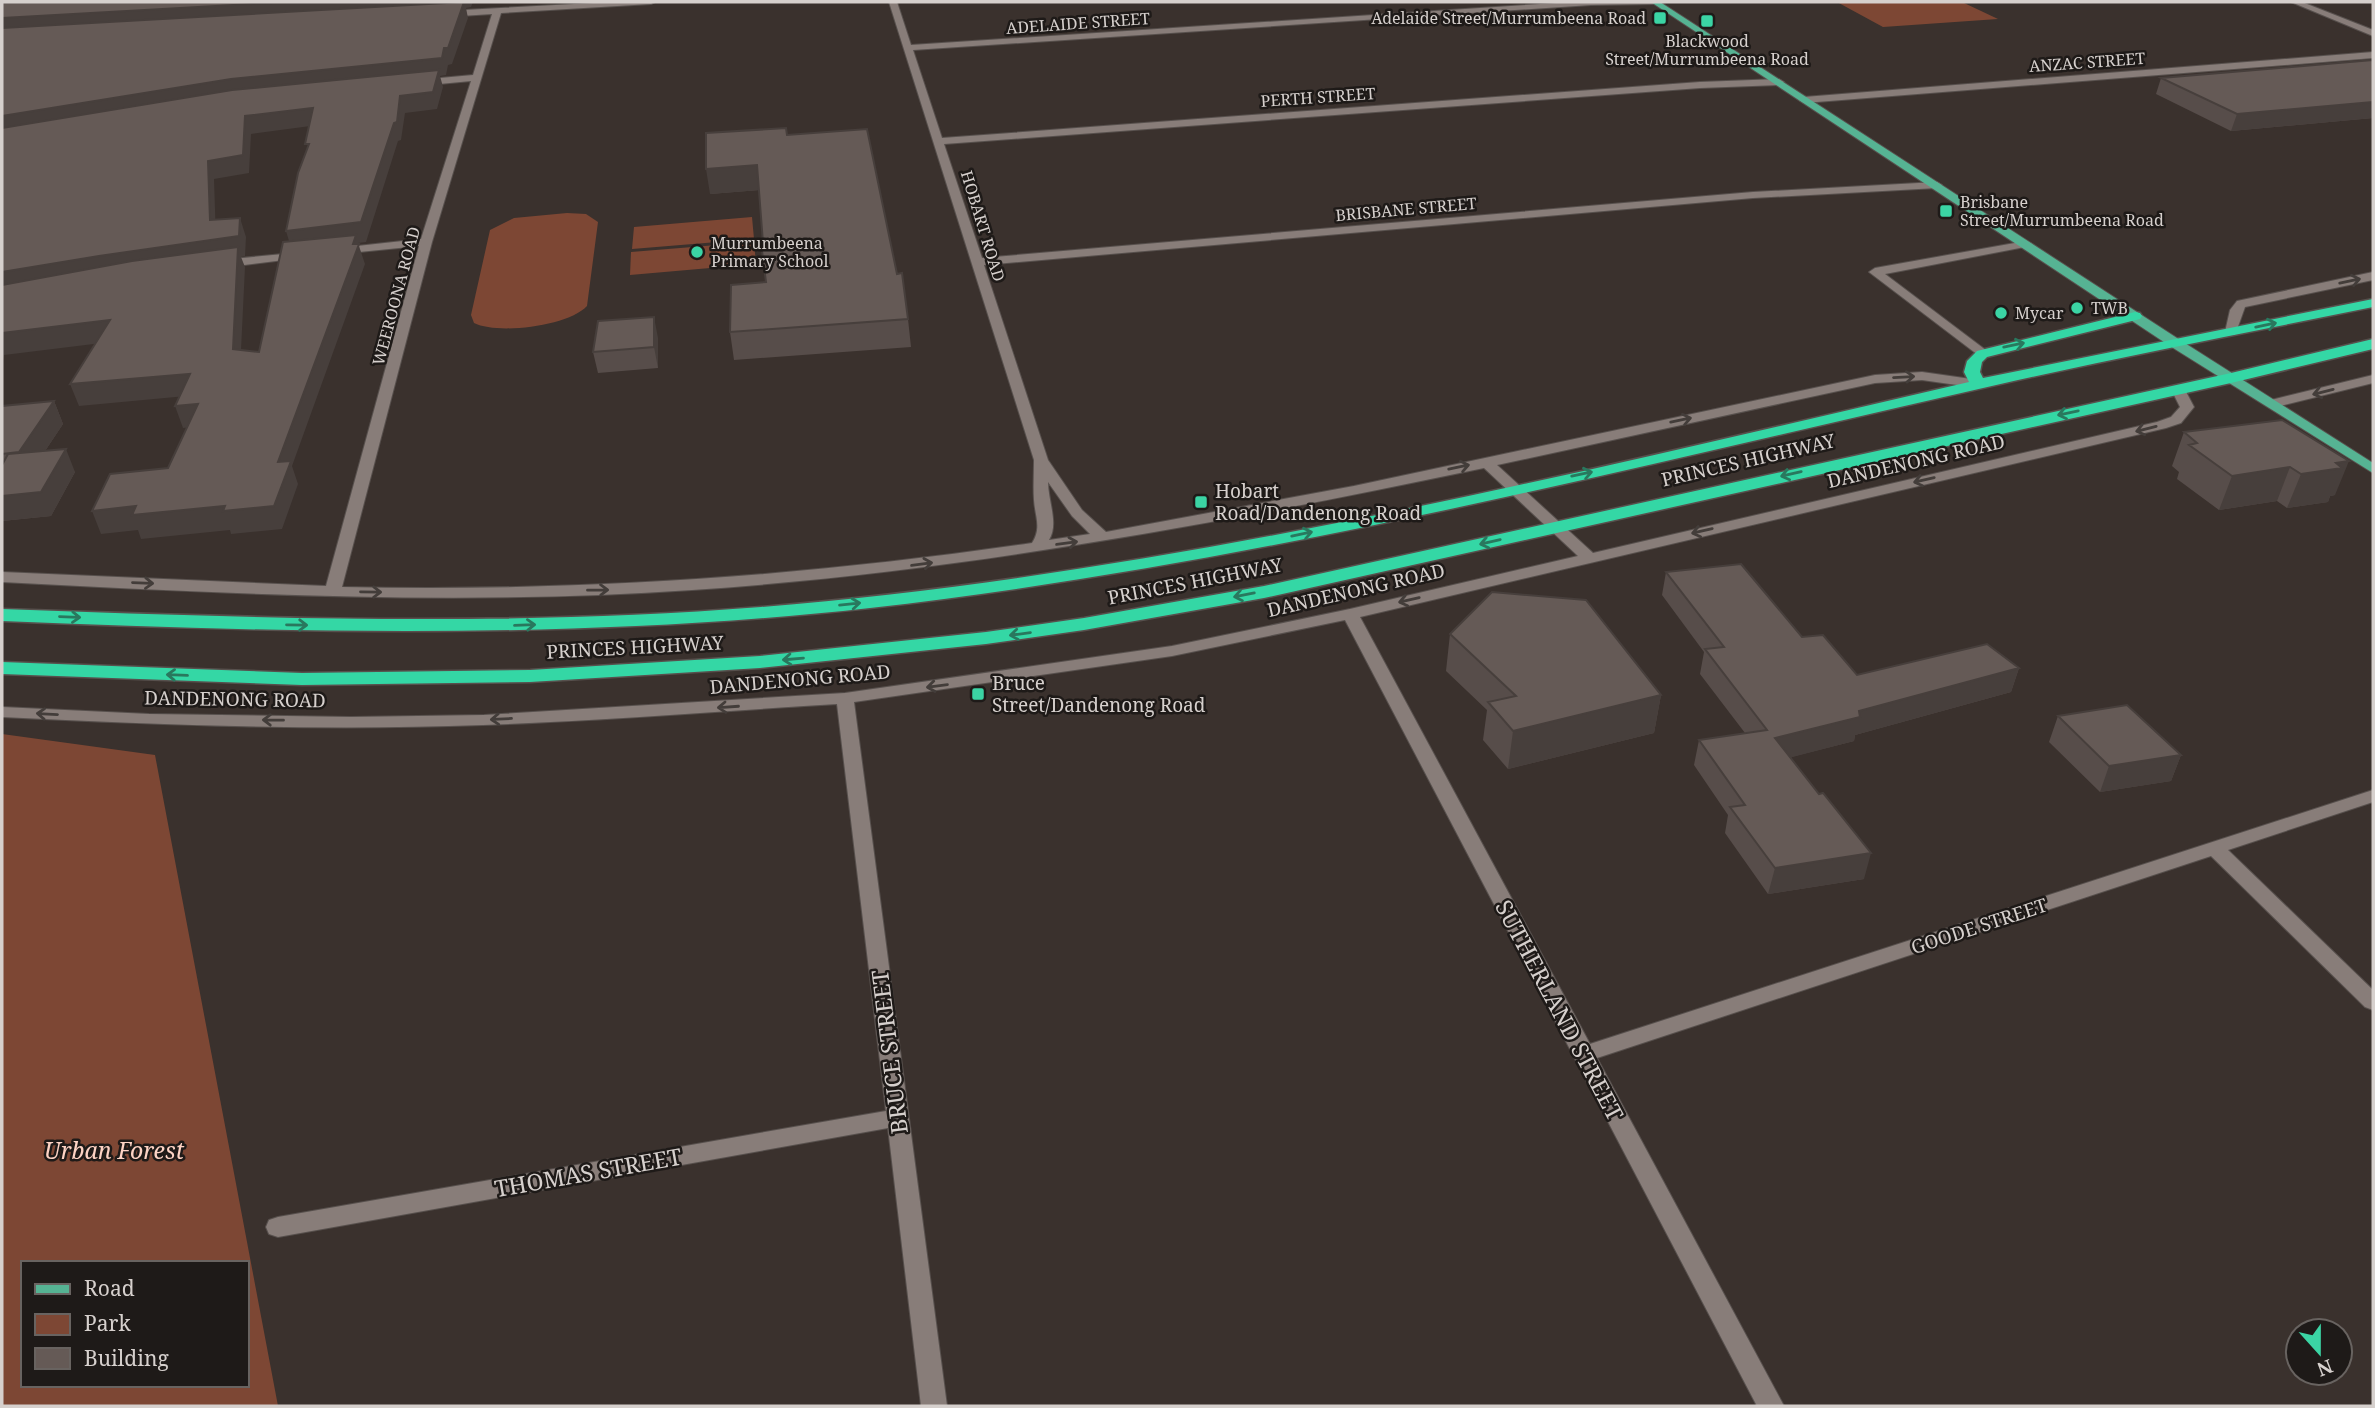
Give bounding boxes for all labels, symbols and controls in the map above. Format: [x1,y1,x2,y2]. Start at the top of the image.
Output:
street label: ADELAIDE STREET [1005,7,1151,39]
place label: Adelaide Street/Murrumbeena Road [1371,7,1646,29]
marker: Adelaide Street/Murrumbeena Road [1652,10,1668,26]
marker: Blackwood Street/Murrumbeena Road [1699,13,1715,29]
place label: Blackwood Street/Murrumbeena Road [1605,30,1809,70]
street label: ANZAC STREET [2028,47,2146,77]
street label: PERTH STREET [1260,82,1376,112]
street label: HOBART ROAD [956,168,1010,284]
place label: Brisbane Street/Murrumbeena Road [1960,191,2164,231]
street label: BRISBANE STREET [1334,192,1478,226]
marker: Brisbane Street/Murrumbeena Road [1938,203,1954,219]
street label: WEEROONA ROAD [367,224,425,368]
place label: Murrumbeena Primary School [711,232,828,272]
marker: Murrumbeena Primary School [689,244,705,260]
one-way arrow [2338,274,2361,288]
place label: TWB [2091,297,2128,319]
marker: TWB [2069,300,2085,316]
place label: Mycar [2015,302,2064,324]
marker: Mycar [1993,305,2009,321]
one-way arrow [2254,318,2277,331]
one-way arrow [2002,337,2025,351]
one-way arrow [1893,370,1916,383]
one-way arrow [2312,386,2335,399]
one-way arrow [2057,406,2080,420]
one-way arrow [1669,412,1692,426]
one-way arrow [2135,423,2158,436]
street label: PRINCES HIGHWAY [1659,427,1837,493]
street label: DANDENONG ROAD [1825,428,2007,494]
one-way arrow [1447,460,1470,473]
one-way arrow [1570,467,1593,481]
one-way arrow [1780,468,1803,482]
one-way arrow [1913,474,1936,488]
place label: Hobart Road/Dandenong Road [1215,478,1422,526]
marker: Hobart Road/Dandenong Road [1193,494,1209,510]
one-way arrow [1692,526,1714,539]
one-way arrow [1290,527,1313,541]
one-way arrow [1479,536,1502,549]
one-way arrow [1055,537,1078,550]
street label: PRINCES HIGHWAY [1105,551,1285,611]
one-way arrow [911,557,933,570]
street label: DANDENONG ROAD [1265,557,1447,623]
one-way arrow [132,577,155,590]
one-way arrow [586,583,609,597]
one-way arrow [359,585,382,598]
one-way arrow [1233,589,1256,603]
one-way arrow [1398,594,1421,607]
one-way arrow [838,597,860,610]
one-way arrow [58,611,81,624]
one-way arrow [286,618,309,631]
one-way arrow [513,618,536,631]
one-way arrow [1009,627,1031,640]
street label: PRINCES HIGHWAY [546,629,724,665]
one-way arrow [783,653,805,666]
street label: DANDENONG ROAD [708,658,892,700]
one-way arrow [166,669,189,682]
place label: Bruce Street/Dandenong Road [992,670,1206,718]
one-way arrow [926,680,949,693]
street label: DANDENONG ROAD [144,684,326,714]
marker: Bruce Street/Dandenong Road [970,686,986,702]
one-way arrow [717,701,740,714]
one-way arrow [36,708,59,721]
one-way arrow [490,713,512,726]
one-way arrow [262,714,285,727]
street label: GOODE STREET [1908,892,2051,960]
street label: SUTHERLAND STREET [1488,894,1632,1126]
street label: BRUCE STREET [863,968,915,1136]
park label: Urban Forest [44,1134,185,1166]
street label: THOMAS STREET [492,1140,684,1204]
legend [21,1261,248,1387]
text: Road [84,1274,135,1302]
text: Park [84,1309,131,1337]
north arrow [2284,1317,2354,1387]
text: Building [84,1344,169,1372]
text: N [2313,1353,2337,1383]

